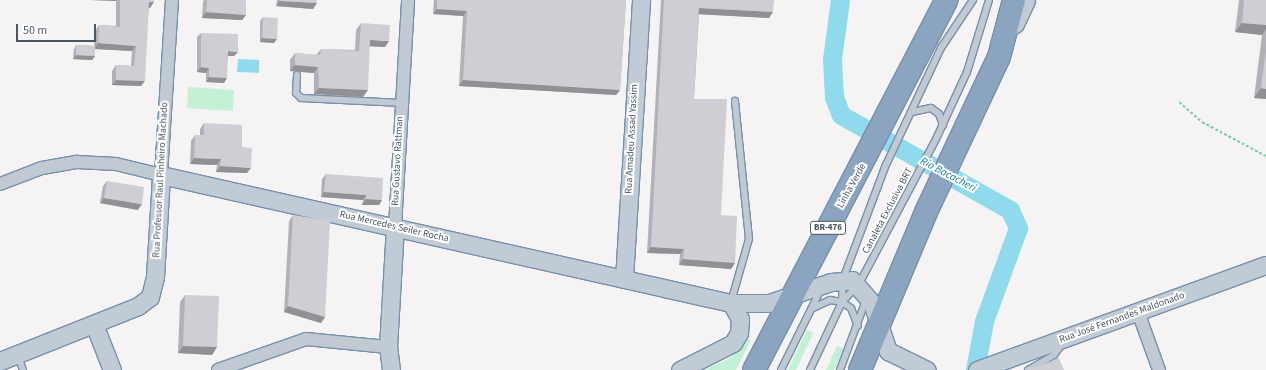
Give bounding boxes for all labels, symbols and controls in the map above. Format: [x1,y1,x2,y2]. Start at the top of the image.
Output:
scale bar [18,16,98,42]
text: 50 m [23,22,47,39]
street label: Rua Amadeu Assad Yassim [623,84,641,194]
street label: Rua Professor Raul Pinheiro Machado [151,102,171,258]
street label: Rua Gustavo Rattman [390,116,406,206]
water label: Rio Bacacheri [918,155,978,195]
street label: Linha Verde [835,162,869,210]
street label: Canaleta Exclusiva BRT [860,166,916,256]
street label: Rua Mercedes Seiler Rocha [338,209,450,245]
road number: BR-476 [810,221,846,235]
street label: Rua José Fernandes Maldonado [1058,290,1186,346]

